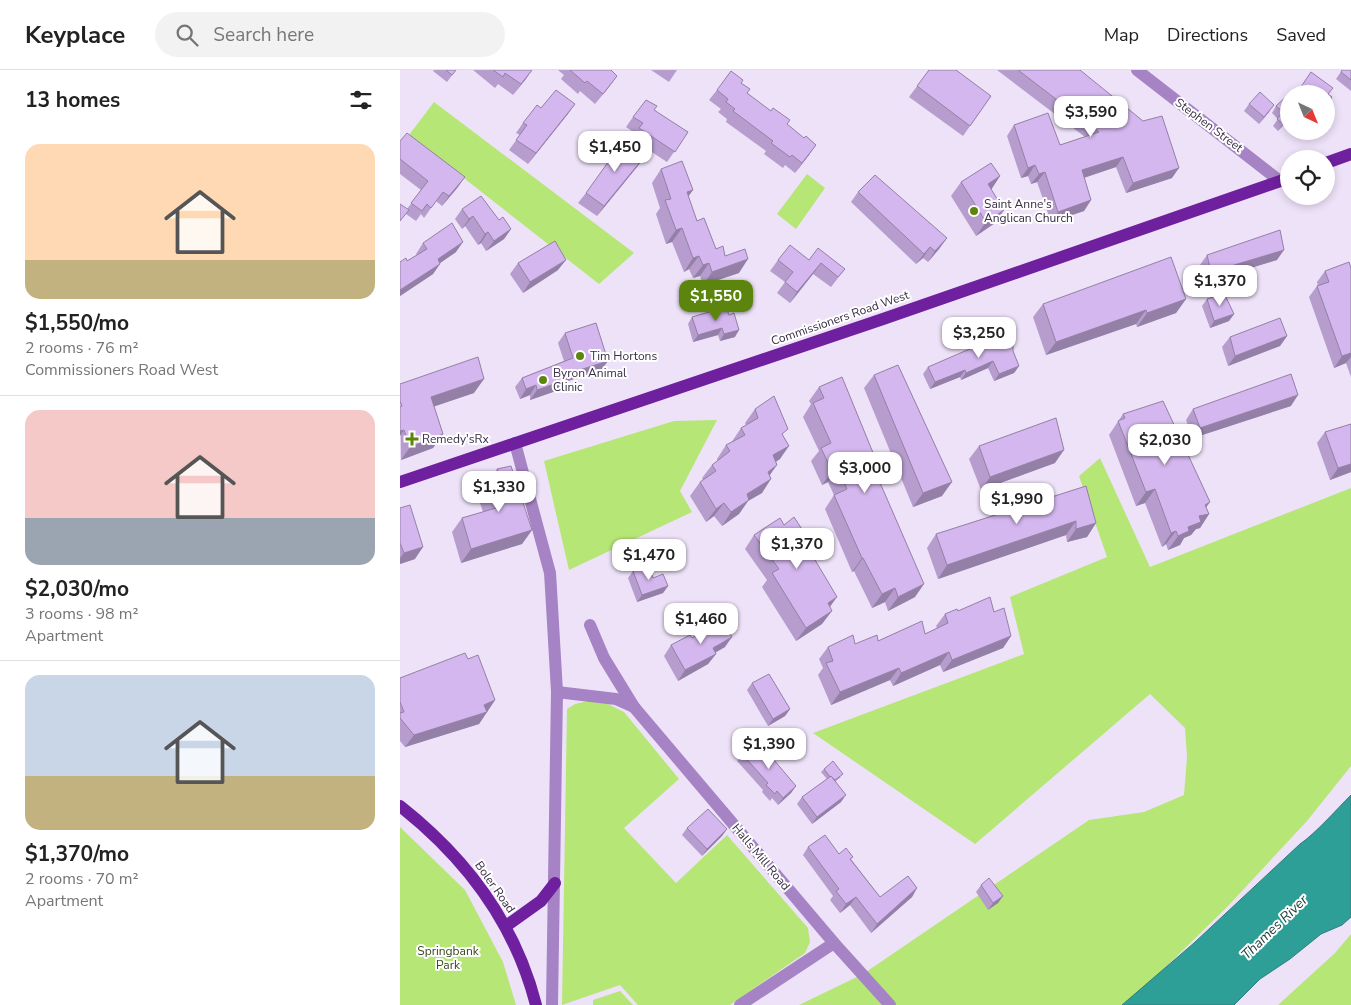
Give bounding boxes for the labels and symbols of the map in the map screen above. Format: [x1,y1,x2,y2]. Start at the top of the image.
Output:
north arrow [1280,85,1335,140]
street label: Stephen Street [1172,94,1247,156]
pin: $3,590 [1050,96,1132,138]
pin: $1,450 [574,131,656,173]
place label: Saint Anne's Anglican Church [984,196,1073,226]
marker: Saint Anne's Anglican Church [968,205,980,217]
pin: $1,370 [1179,264,1261,307]
pin: $1,550 [675,280,757,322]
street label: Commissioners Road West [769,287,912,349]
pin: $3,250 [938,316,1020,359]
place label: Tim Hortons [590,348,657,364]
marker: Tim Hortons [574,350,586,362]
place label: Byron Animal Clinic [553,365,627,395]
marker: Byron Animal Clinic [537,374,549,386]
pin: $2,030 [1124,424,1206,466]
place label: Remedy'sRx [422,431,489,447]
marker: Remedy'sRx [406,433,418,445]
pin: $3,000 [824,452,906,494]
pin: $1,330 [458,470,540,513]
pin: $1,990 [976,482,1058,525]
pin: $1,370 [756,528,838,570]
pin: $1,470 [608,538,690,581]
pin: $1,460 [660,602,742,645]
pin: $1,390 [728,728,810,770]
street label: Halls Mill Road [728,820,794,894]
street label: Boler Road [471,858,519,916]
water label: Thames River [1237,890,1312,964]
park label: Springbank Park [417,943,480,973]

